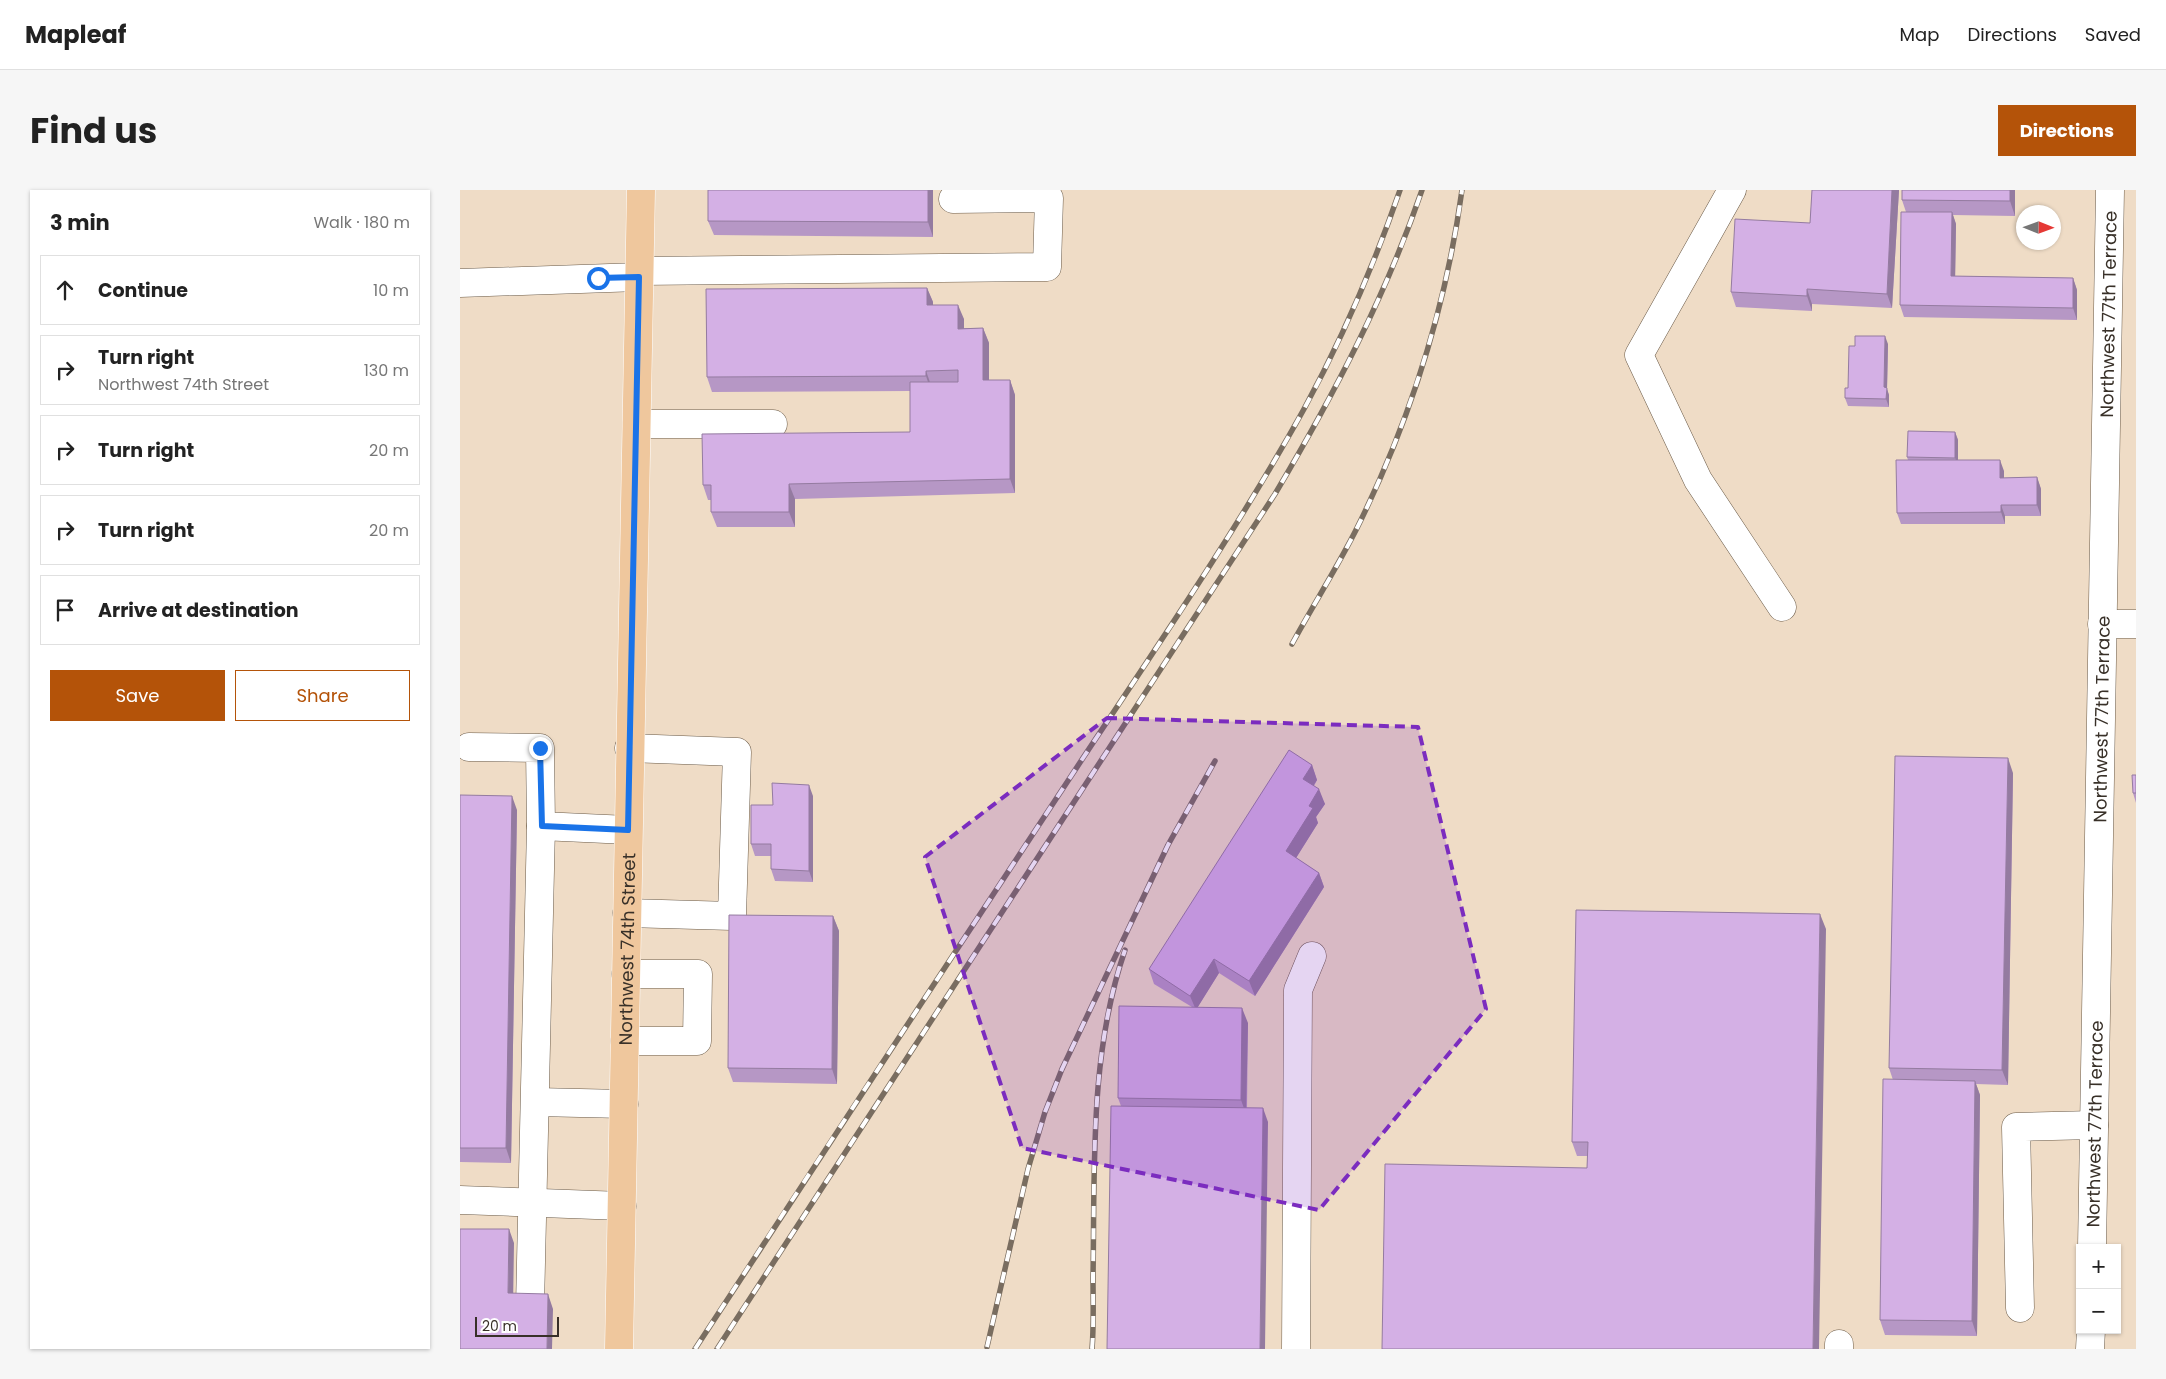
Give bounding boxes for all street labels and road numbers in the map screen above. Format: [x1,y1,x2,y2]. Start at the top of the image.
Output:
street label: Northwest 77th Terrace [2094,210,2122,418]
street label: Northwest 77th Terrace [2087,615,2115,823]
street label: Northwest 74th Street [612,853,641,1046]
street label: Northwest 77th Terrace [2080,1020,2108,1228]

